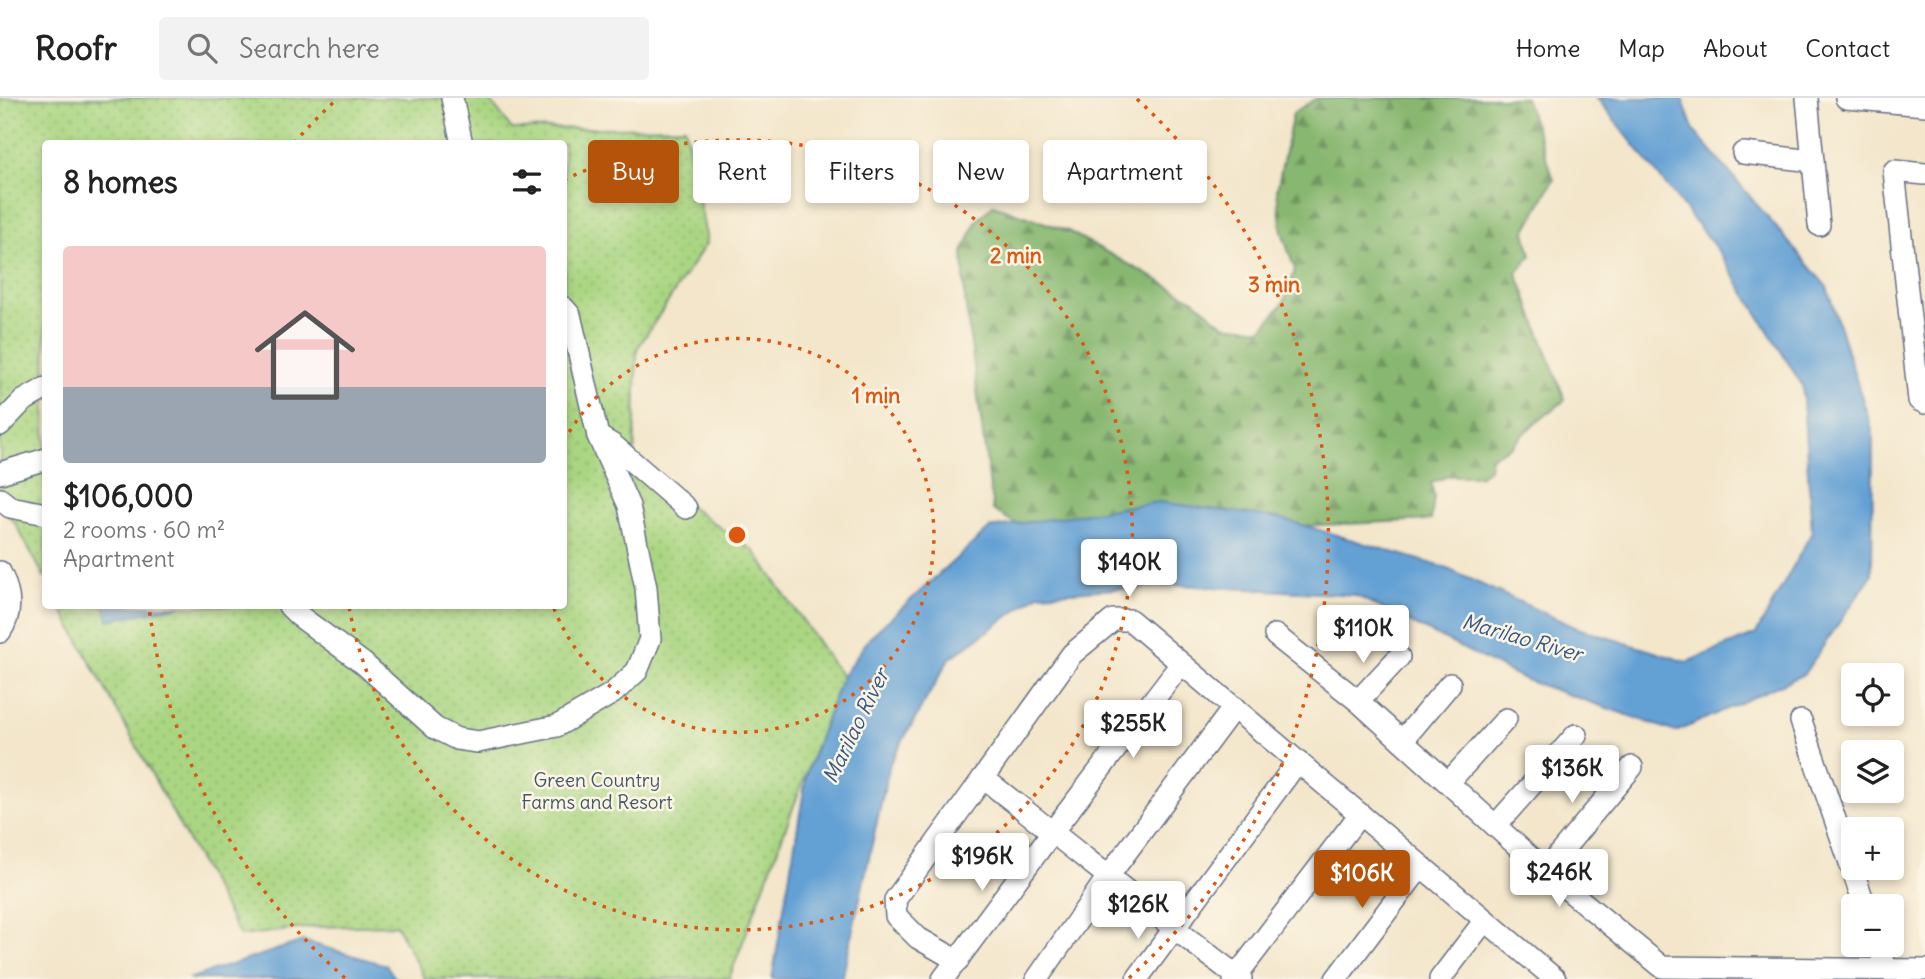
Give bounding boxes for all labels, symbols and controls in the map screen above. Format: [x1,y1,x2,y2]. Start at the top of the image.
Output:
search box [159,17,649,80]
text: Roofr [35,27,117,69]
icon: search [183,29,221,67]
text: Search here [239,32,380,65]
text: Home [1516,33,1580,63]
text: Map [1618,33,1665,63]
text: About [1703,33,1767,63]
text: Contact [1805,33,1890,63]
chip: Buy [588,140,679,203]
chip: Rent [693,140,791,203]
chip: Filters [805,140,919,203]
chip: New [933,140,1029,203]
chip: Apartment [1043,140,1207,203]
text: 8 homes [63,163,178,201]
icon: filters [508,163,546,201]
text: 2 min [990,242,1042,269]
text: 3 min [1248,271,1300,298]
icon: home [242,292,368,418]
text: 1 min [852,382,900,409]
text: $106,000 [63,477,194,515]
text: 2 rooms · 60 m² [63,515,225,544]
centre of rings [725,523,749,547]
pin: $140K [1080,540,1178,599]
text: Apartment [63,544,175,573]
text: $140K [1097,547,1161,576]
pin: $110K [1314,606,1412,665]
water label: Marilao River [1459,607,1588,668]
text: $110K [1333,613,1393,642]
water label: Marilao River [816,662,896,787]
map controls [1841,663,1904,957]
button: locate [1841,663,1904,726]
pin: $255K [1084,700,1182,760]
text: $255K [1100,708,1166,737]
button: layers [1841,740,1904,803]
pin: $136K [1523,746,1621,805]
text: $136K [1541,753,1603,782]
park label: Green Country Farms and Resort [521,768,673,814]
button: + [1841,817,1904,880]
pin: $196K [933,834,1031,893]
text: $196K [951,841,1013,870]
pin: $106K [1313,850,1411,910]
pin: $246K [1510,850,1608,909]
text: $246K [1526,857,1592,886]
text: $106K [1330,858,1394,887]
pin: $126K [1089,882,1187,941]
text: $126K [1107,889,1169,918]
button: − [1841,894,1904,957]

